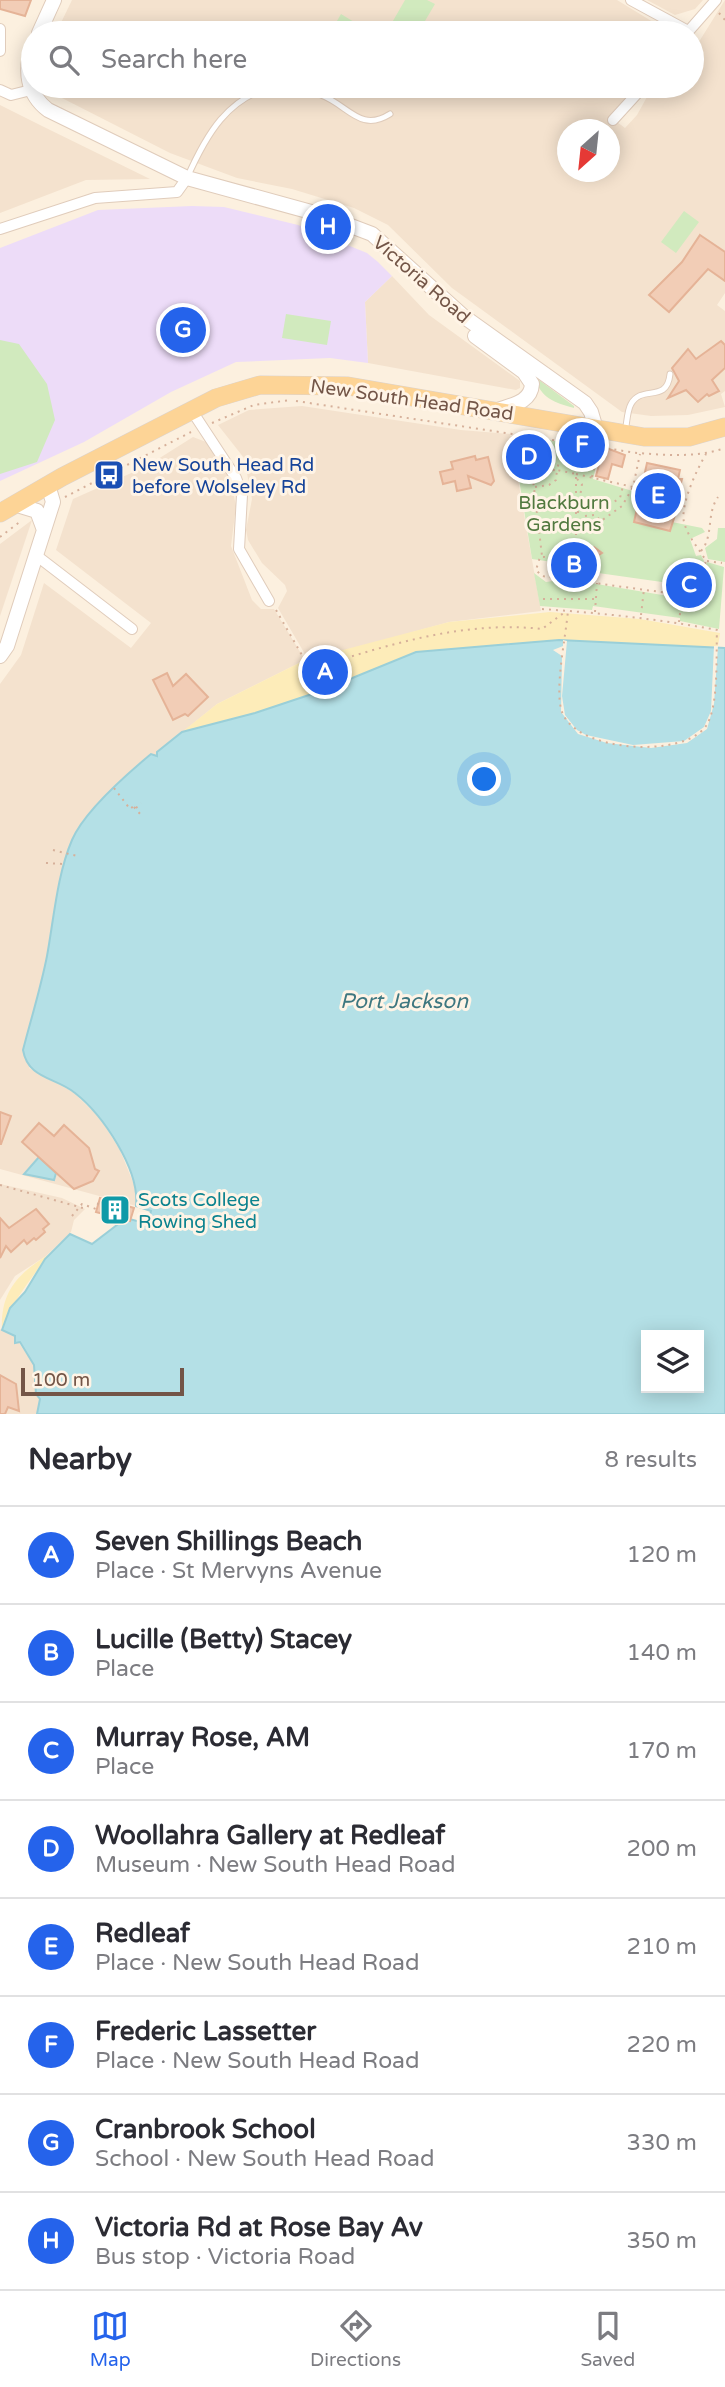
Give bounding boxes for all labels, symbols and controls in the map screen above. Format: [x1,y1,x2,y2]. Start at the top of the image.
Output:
search box [21,21,704,98]
icon: search [45,41,83,79]
text: Search here [101,44,247,75]
north arrow [557,119,620,182]
pin: H [305,201,351,253]
street label: Victoria Road [368,231,475,328]
pin: G [160,304,206,356]
street label: New South Head Road [309,375,515,425]
pin: F [559,419,605,471]
pin: D [506,431,552,483]
place label: New South Head Rd before Wolseley Rd [132,454,314,498]
bus stop icon: New South Head Rd before Wolseley Rd [92,458,126,492]
pin: E [635,470,681,522]
park label: Blackburn Gardens [518,492,610,536]
pin: B [551,539,597,591]
pin: C [666,559,712,611]
pin: A [302,646,348,698]
your location [467,762,501,796]
water label: Port Jackson [340,989,469,1014]
place label: Scots College Rowing Shed [138,1189,260,1233]
building icon: Scots College Rowing Shed [98,1193,132,1227]
map controls [641,1330,704,1393]
button: layers [641,1330,704,1393]
scale bar [21,1365,184,1397]
text: 100 m [32,1369,90,1391]
text: Nearby [28,1441,132,1478]
text: 8 results [604,1446,697,1474]
text: Seven Shillings Beach [95,1526,362,1557]
text: A [42,1541,60,1569]
text: 120 m [627,1541,697,1569]
text: Place · St Mervyns Avenue [95,1557,382,1585]
text: Lucille (Betty) Stacey [95,1624,352,1655]
text: B [43,1639,59,1667]
text: 140 m [627,1639,697,1667]
text: Place [95,1655,154,1683]
text: Murray Rose, AM [95,1722,310,1753]
text: C [43,1737,59,1765]
text: 170 m [627,1737,697,1765]
text: Place [95,1753,154,1781]
text: Woollahra Gallery at Redleaf [95,1820,445,1851]
text: D [42,1835,60,1863]
text: 200 m [627,1835,697,1863]
text: Museum · New South Head Road [95,1851,456,1879]
text: Redleaf [95,1918,190,1949]
text: E [44,1933,58,1961]
text: 210 m [627,1933,697,1961]
text: Place · New South Head Road [95,1949,420,1977]
text: Frederic Lassetter [95,2016,316,2047]
text: F [44,2031,58,2059]
text: 220 m [627,2031,697,2059]
text: Place · New South Head Road [95,2047,420,2075]
text: Cranbrook School [95,2114,316,2145]
text: G [42,2129,60,2157]
text: 330 m [627,2129,697,2157]
text: School · New South Head Road [95,2145,435,2173]
text: Victoria Rd at Rose Bay Av [95,2212,423,2243]
text: H [42,2227,60,2255]
text: 350 m [627,2227,697,2255]
text: Bus stop · Victoria Road [95,2243,355,2271]
tab: Map [90,2307,131,2371]
tab: Directions [310,2307,401,2371]
tab: Saved [580,2307,635,2371]

